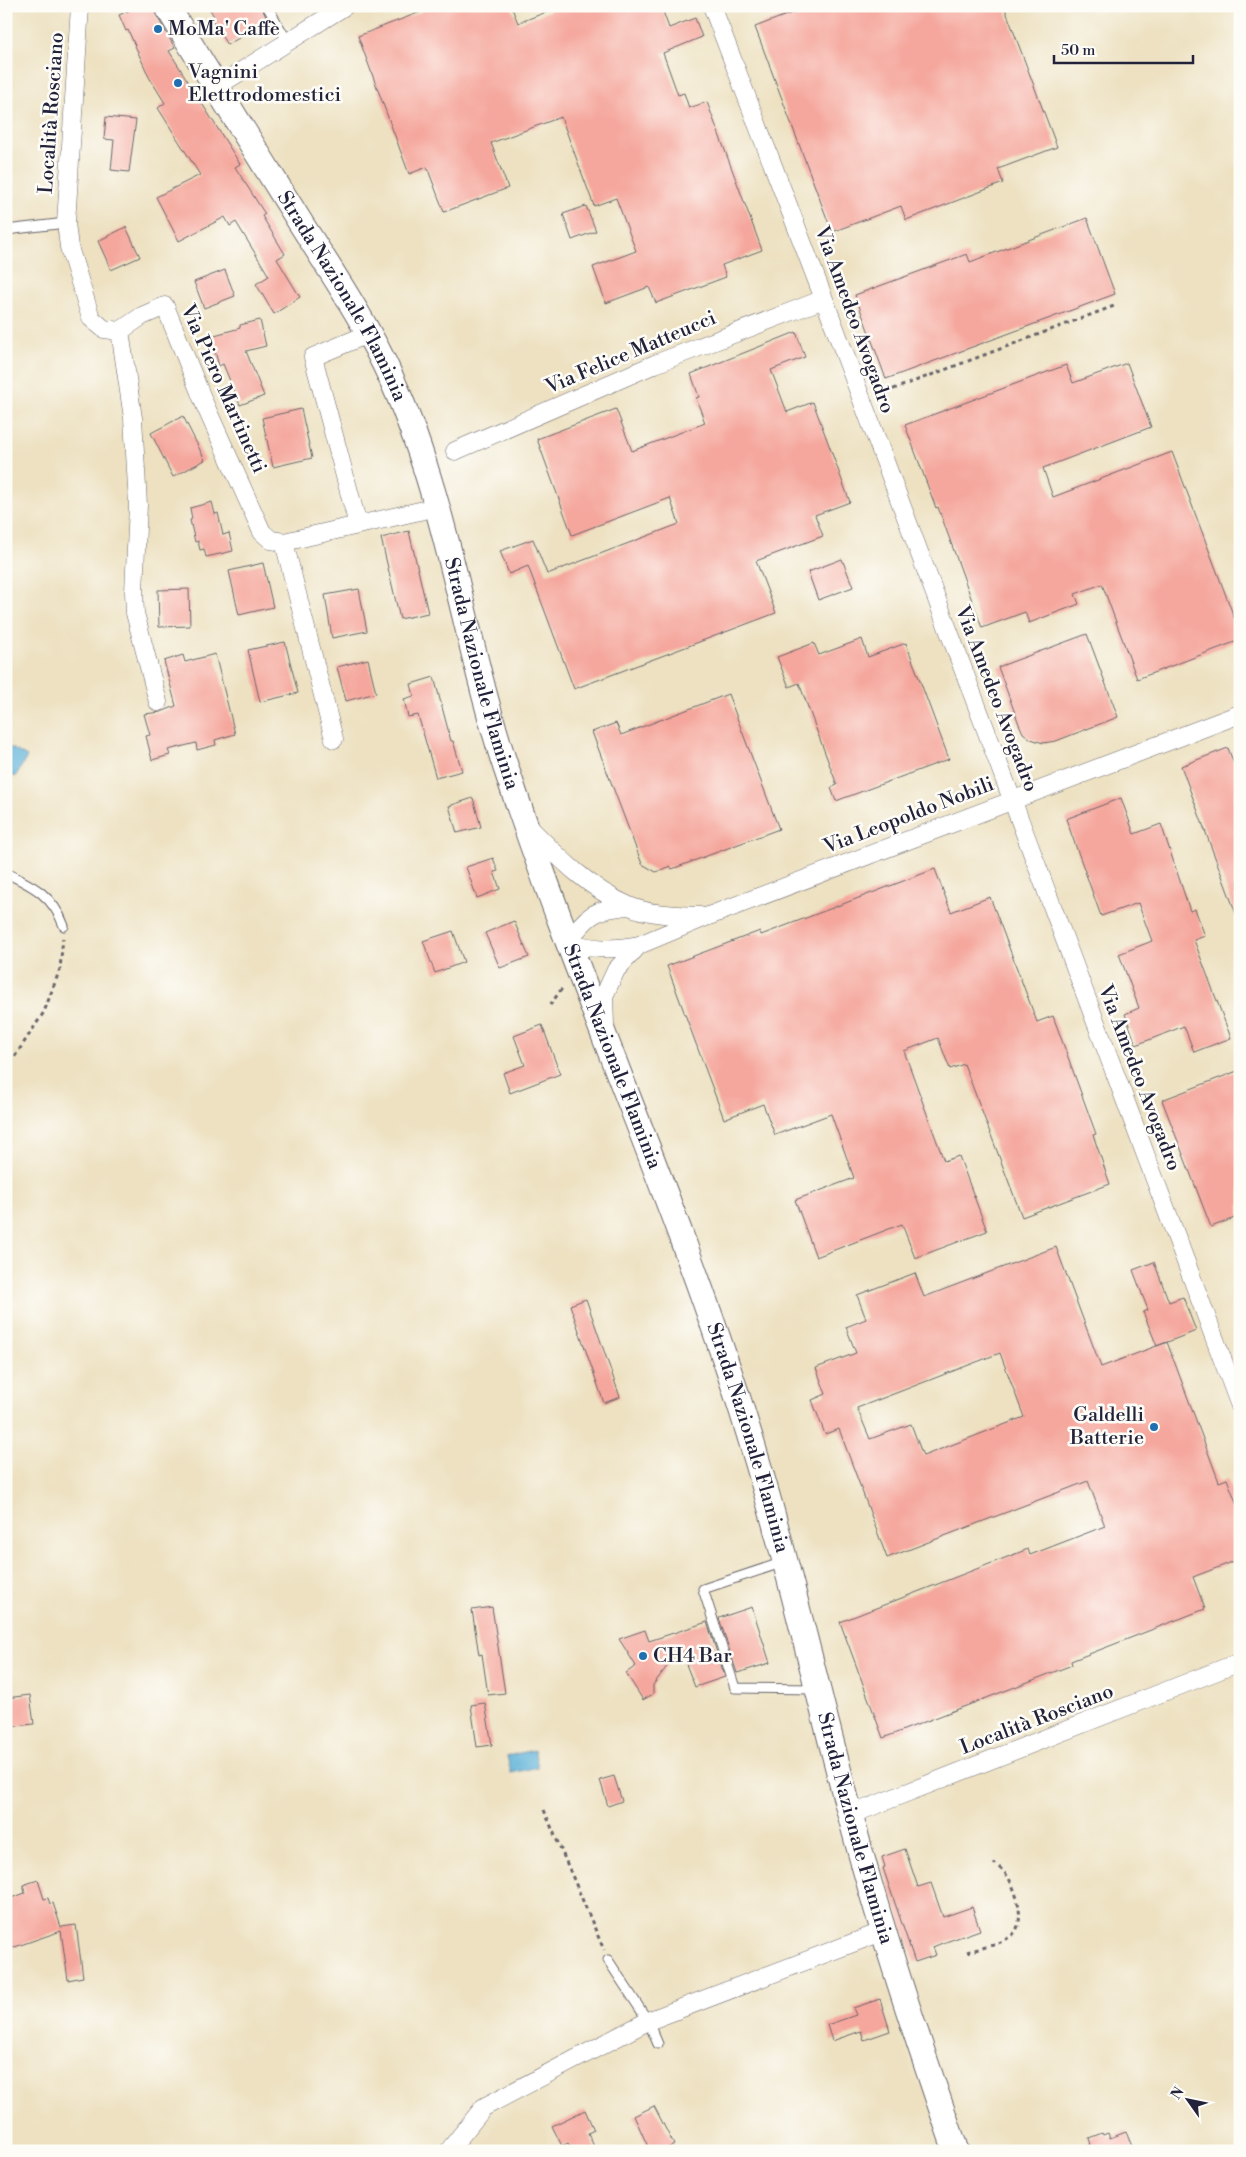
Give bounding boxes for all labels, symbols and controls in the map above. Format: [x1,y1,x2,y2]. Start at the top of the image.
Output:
place label: MoMa' Caffè [168,17,280,42]
marker: MoMa' Caffè [152,23,164,35]
street label: Località Rosciano [34,31,70,195]
scale bar [1054,32,1192,64]
text: 50 m [1061,41,1095,60]
place label: Vagnini Elettrodomestici [187,60,342,108]
marker: Vagnini Elettrodomestici [172,77,184,89]
street label: Strada Nazionale Flaminia [271,186,413,406]
street label: Via Amedeo Avogadro [808,222,899,417]
street label: Via Piero Martinetti [174,300,272,477]
street label: Via Felice Matteucci [541,306,720,401]
street label: Strada Nazionale Flaminia [439,555,525,794]
street label: Via Amedeo Avogadro [949,602,1043,795]
street label: Via Leopoldo Nobili [819,772,998,860]
street label: Strada Nazionale Flaminia [558,940,667,1173]
street label: Via Amedeo Avogadro [1092,981,1186,1174]
street label: Strada Nazionale Flaminia [701,1319,795,1556]
place label: Galdelli Batterie [1069,1403,1144,1451]
marker: Galdelli Batterie [1148,1421,1160,1433]
place label: CH4 Bar [653,1644,732,1669]
marker: CH4 Bar [637,1650,649,1662]
street label: Località Rosciano [957,1679,1117,1761]
street label: Strada Nazionale Flaminia [812,1710,899,1948]
north arrow [1164,2074,1214,2124]
text: N [1167,2084,1189,2103]

